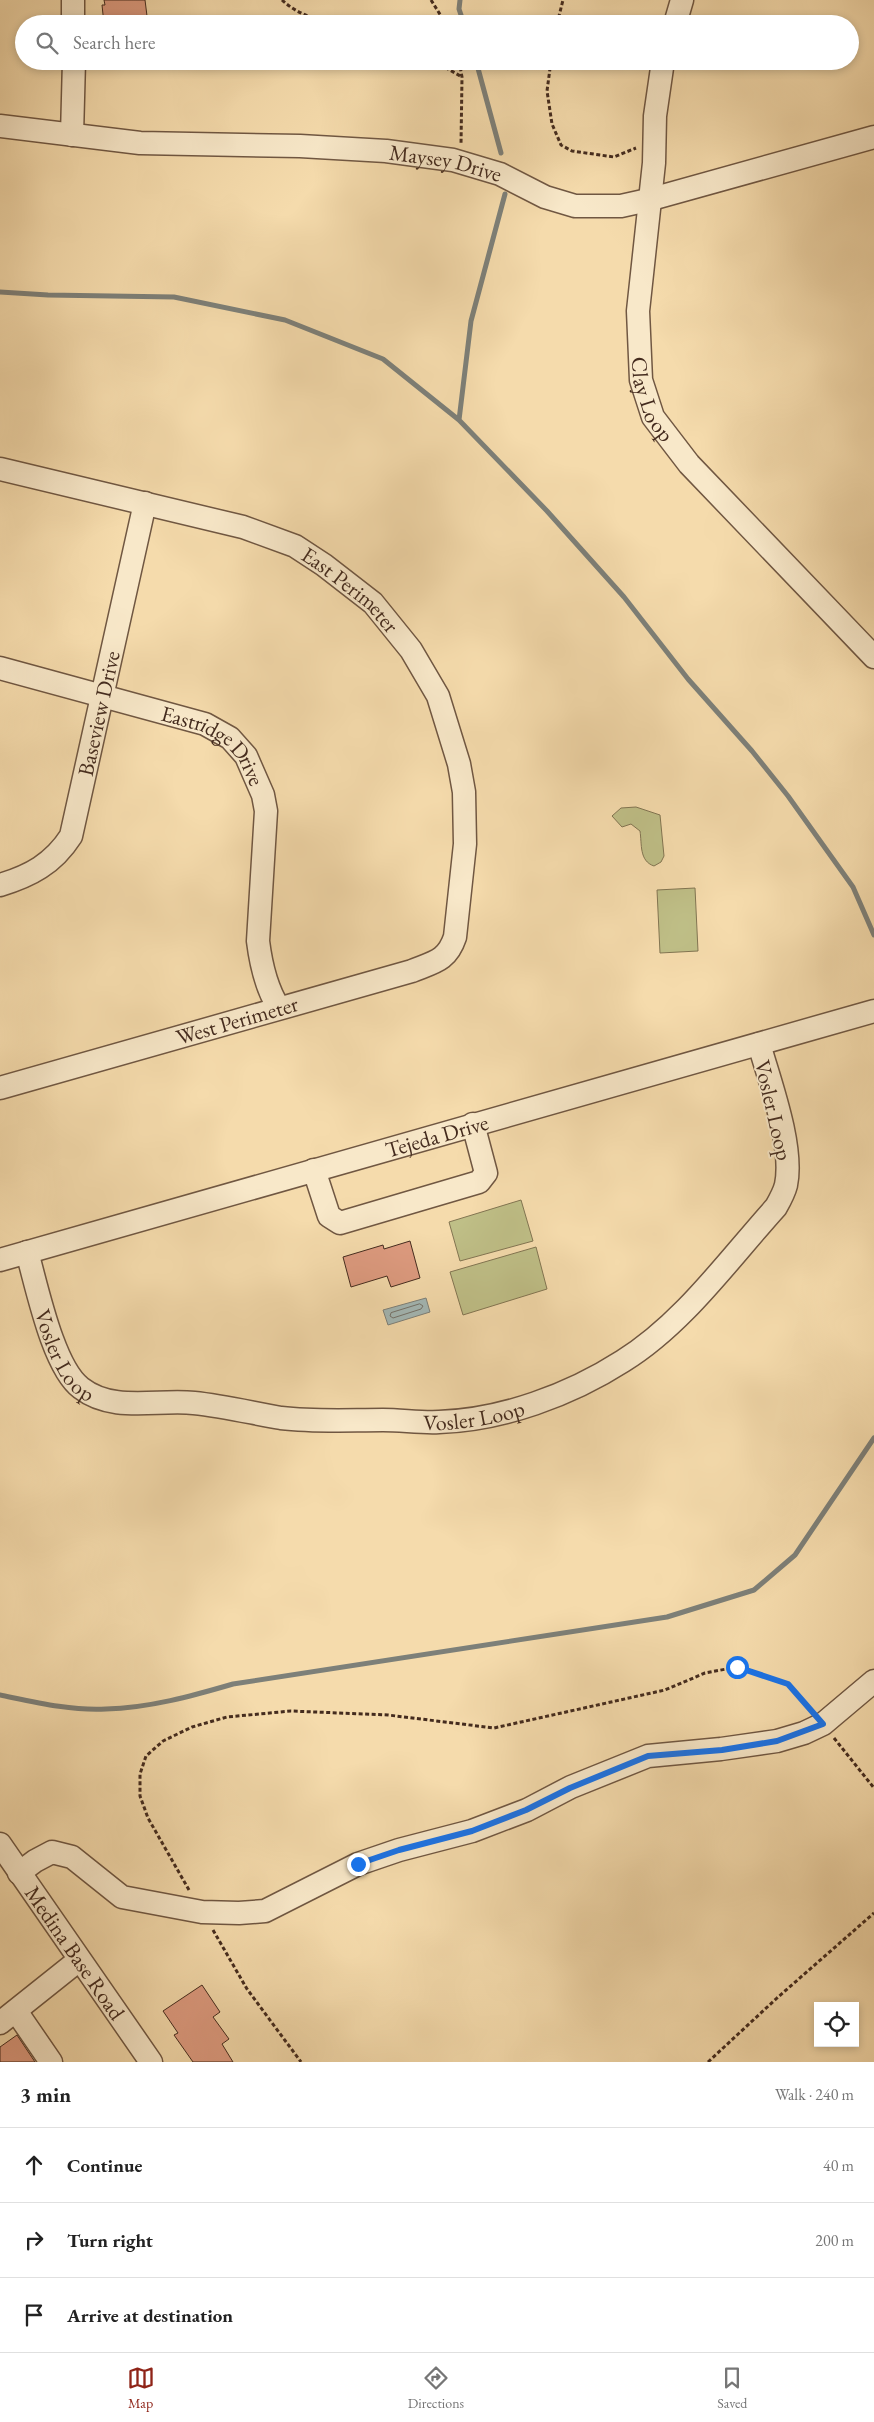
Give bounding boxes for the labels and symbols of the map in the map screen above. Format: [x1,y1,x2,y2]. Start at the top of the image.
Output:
street label: Maysey Drive [388,138,506,189]
street label: Clay Loop [625,356,681,448]
street label: East Perimeter [296,540,406,639]
street label: Baseview Drive [71,648,127,779]
street label: Eastridge Drive [158,699,271,791]
street label: West Perimeter [173,989,302,1052]
street label: Vosler Loop [748,1057,799,1163]
street label: Tejeda Drive [382,1108,492,1165]
street label: Vosler Loop [28,1306,100,1408]
street label: Vosler Loop [423,1394,528,1437]
route start [726,1656,749,1679]
route end [347,1853,370,1876]
street label: Medina Base Road [18,1880,132,2026]

